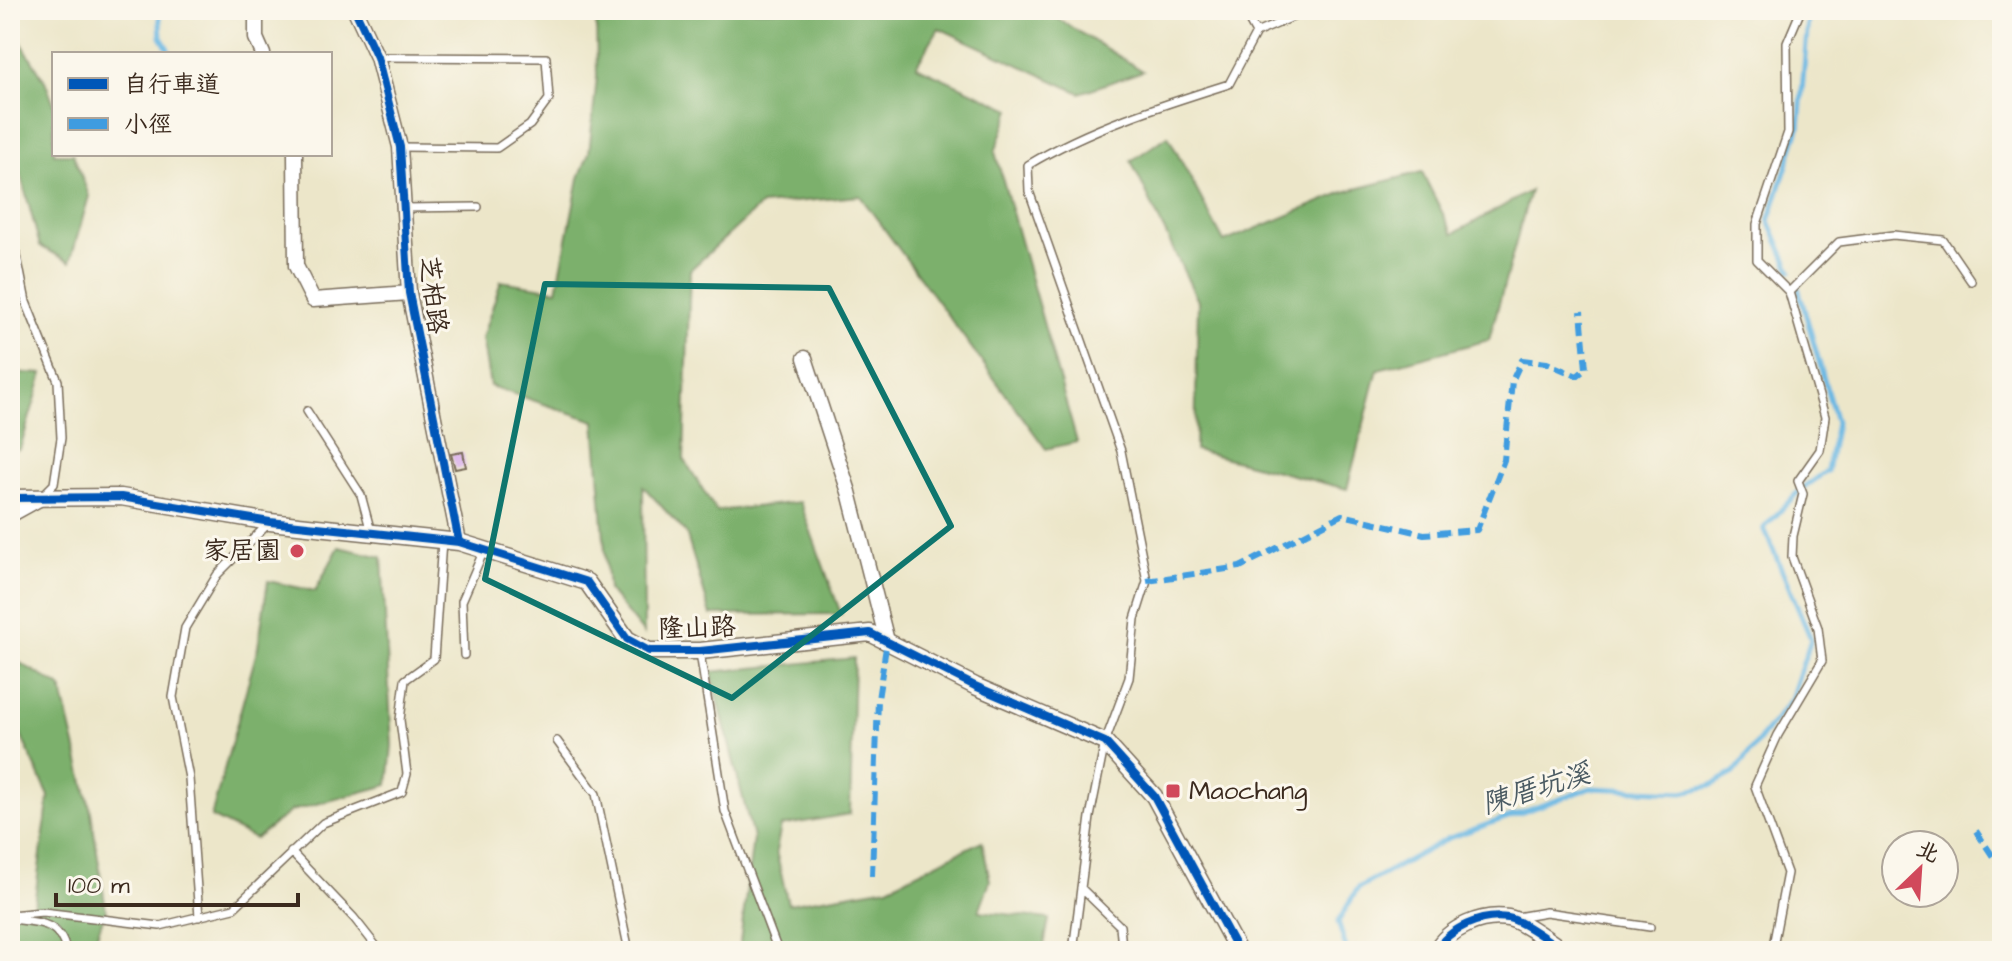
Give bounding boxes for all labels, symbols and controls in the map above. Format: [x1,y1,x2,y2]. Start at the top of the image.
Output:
legend [52,52,332,156]
text: 自行車道 [124,68,220,102]
text: 小徑 [124,108,172,142]
street label: 芝柏路 [410,254,456,336]
place label: 家居園 [203,533,281,569]
marker: 家居園 [288,542,306,560]
street label: 隆山路 [657,609,737,647]
water label: 陳厝坑溪 [1477,753,1597,824]
place label: Maochang [1189,773,1307,811]
marker: Maochang [1164,782,1182,800]
north arrow [1880,829,1960,909]
text: 北 [1911,834,1944,871]
scale bar [56,857,298,907]
text: 100 m [68,869,130,903]

